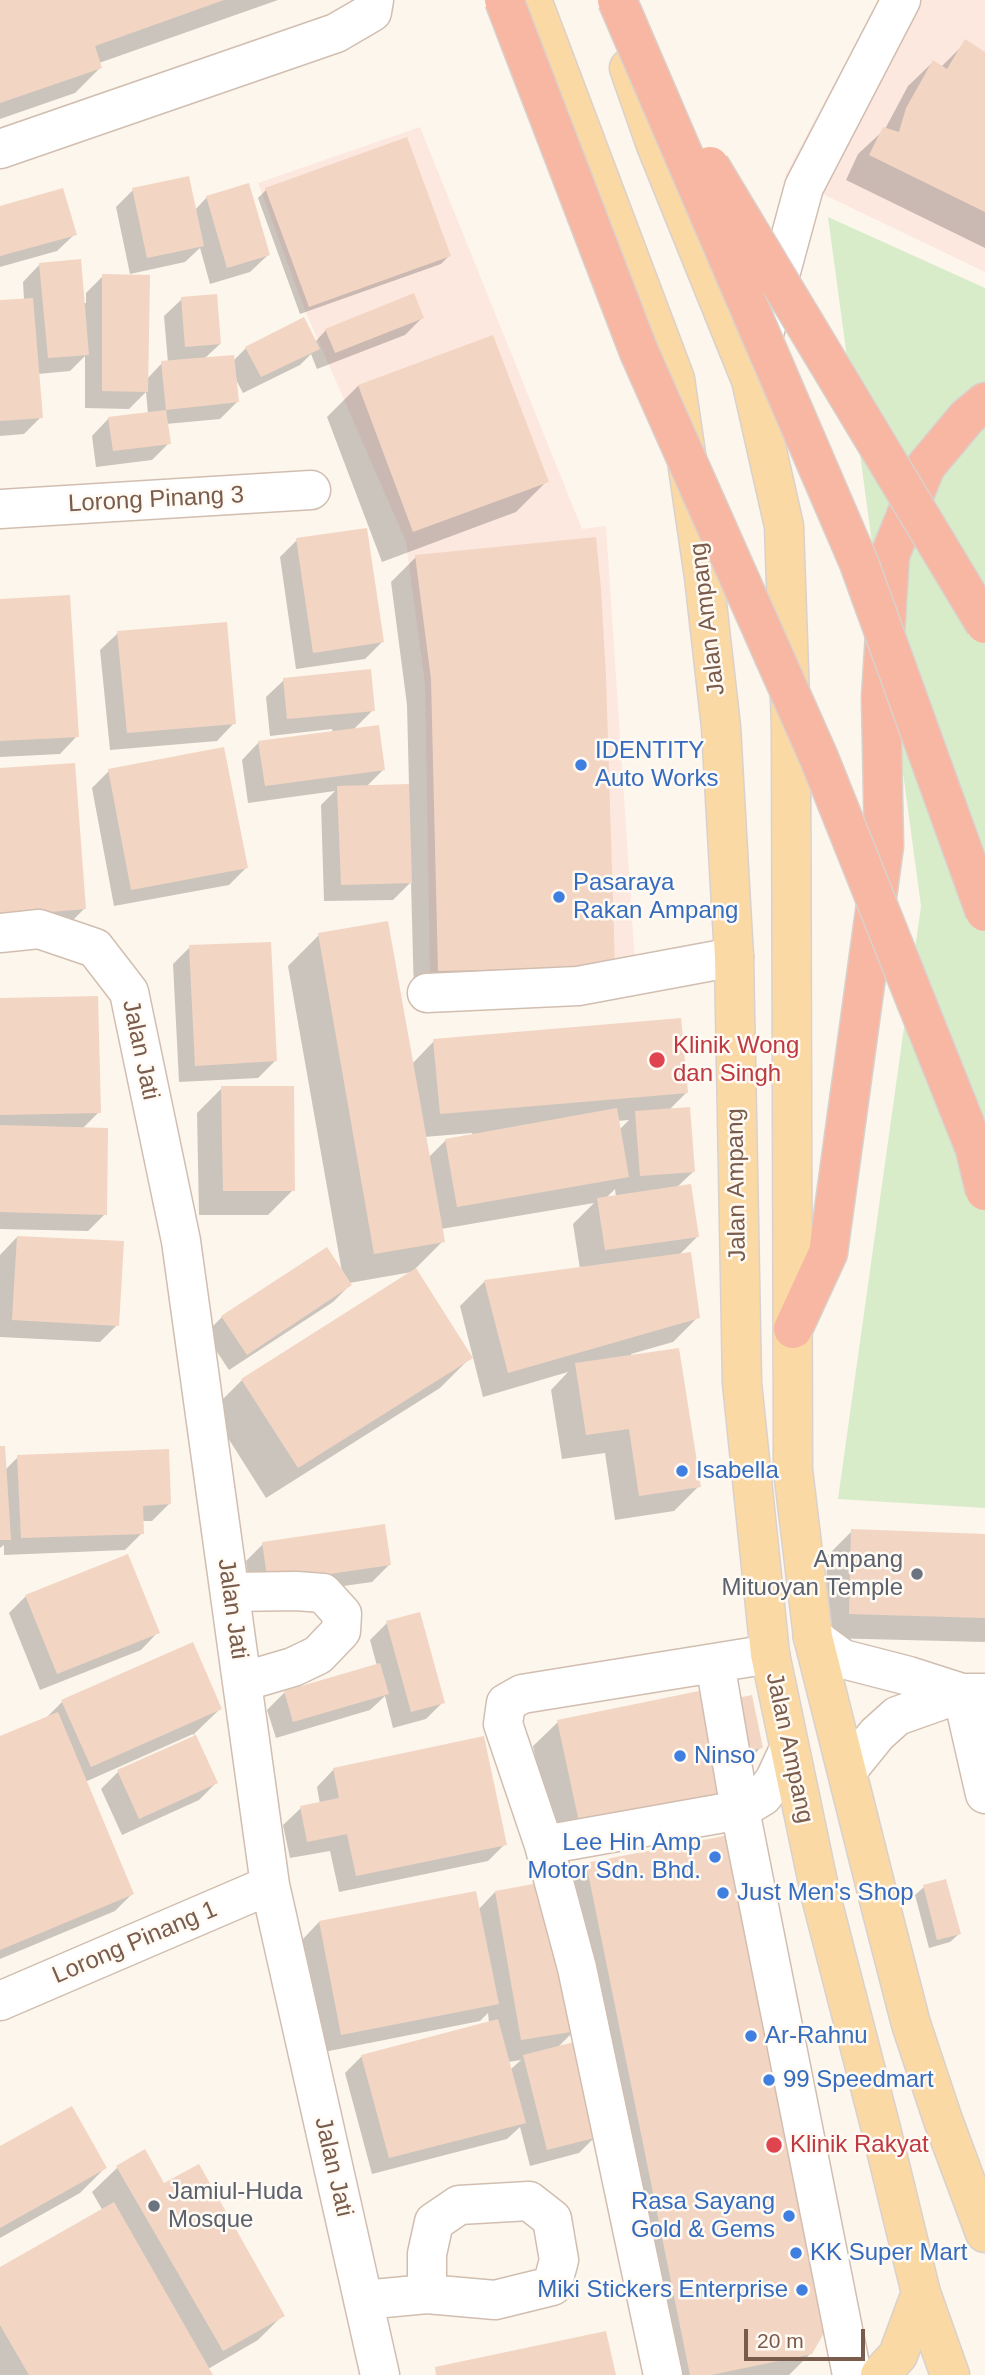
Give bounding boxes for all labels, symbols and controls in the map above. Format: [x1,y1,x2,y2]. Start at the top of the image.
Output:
street label: Lorong Pinang 3 [67,481,245,519]
street label: Jalan Ampang [684,541,732,697]
place label: IDENTITY Auto Works [595,737,719,793]
marker: IDENTITY Auto Works [573,757,589,773]
place label: Pasaraya Rakan Ampang [573,869,738,925]
marker: Pasaraya Rakan Ampang [551,889,567,905]
street label: Jalan Jati [115,997,165,1103]
place label: Klinik Wong dan Singh [673,1032,799,1088]
marker: Klinik Wong dan Singh [647,1050,667,1070]
street label: Jalan Ampang [721,1108,753,1262]
place label: Isabella [696,1457,779,1485]
marker: Isabella [674,1463,690,1479]
place label: Ampang Mituoyan Temple [722,1546,903,1602]
street label: Jalan Jati [211,1557,253,1661]
marker: Ampang Mituoyan Temple [909,1566,925,1582]
street label: Jalan Ampang [759,1670,819,1826]
place label: Ninso [694,1742,755,1770]
marker: Ninso [672,1748,688,1764]
place label: Lee Hin Amp Motor Sdn. Bhd. [528,1829,701,1885]
marker: Lee Hin Amp Motor Sdn. Bhd. [707,1849,723,1865]
place label: Just Men's Shop [737,1879,914,1907]
marker: Just Men's Shop [715,1885,731,1901]
street label: Lorong Pinang 1 [48,1895,222,1991]
place label: Ar-Rahnu [765,2022,868,2050]
marker: Ar-Rahnu [743,2028,759,2044]
place label: 99 Speedmart [783,2066,934,2094]
marker: 99 Speedmart [761,2072,777,2088]
street label: Jalan Jati [308,2114,358,2220]
place label: Klinik Rakyat [790,2131,929,2159]
marker: Klinik Rakyat [764,2135,784,2155]
place label: Jamiul-Huda Mosque [168,2178,303,2234]
place label: Rasa Sayang Gold & Gems [631,2188,775,2244]
marker: Jamiul-Huda Mosque [146,2198,162,2214]
marker: Rasa Sayang Gold & Gems [781,2208,797,2224]
place label: KK Super Mart [810,2239,967,2267]
marker: KK Super Mart [788,2245,804,2261]
place label: Miki Stickers Enterprise [537,2276,788,2304]
marker: Miki Stickers Enterprise [794,2282,810,2298]
scale bar [747,2316,868,2360]
text: 20 m [757,2329,804,2352]

